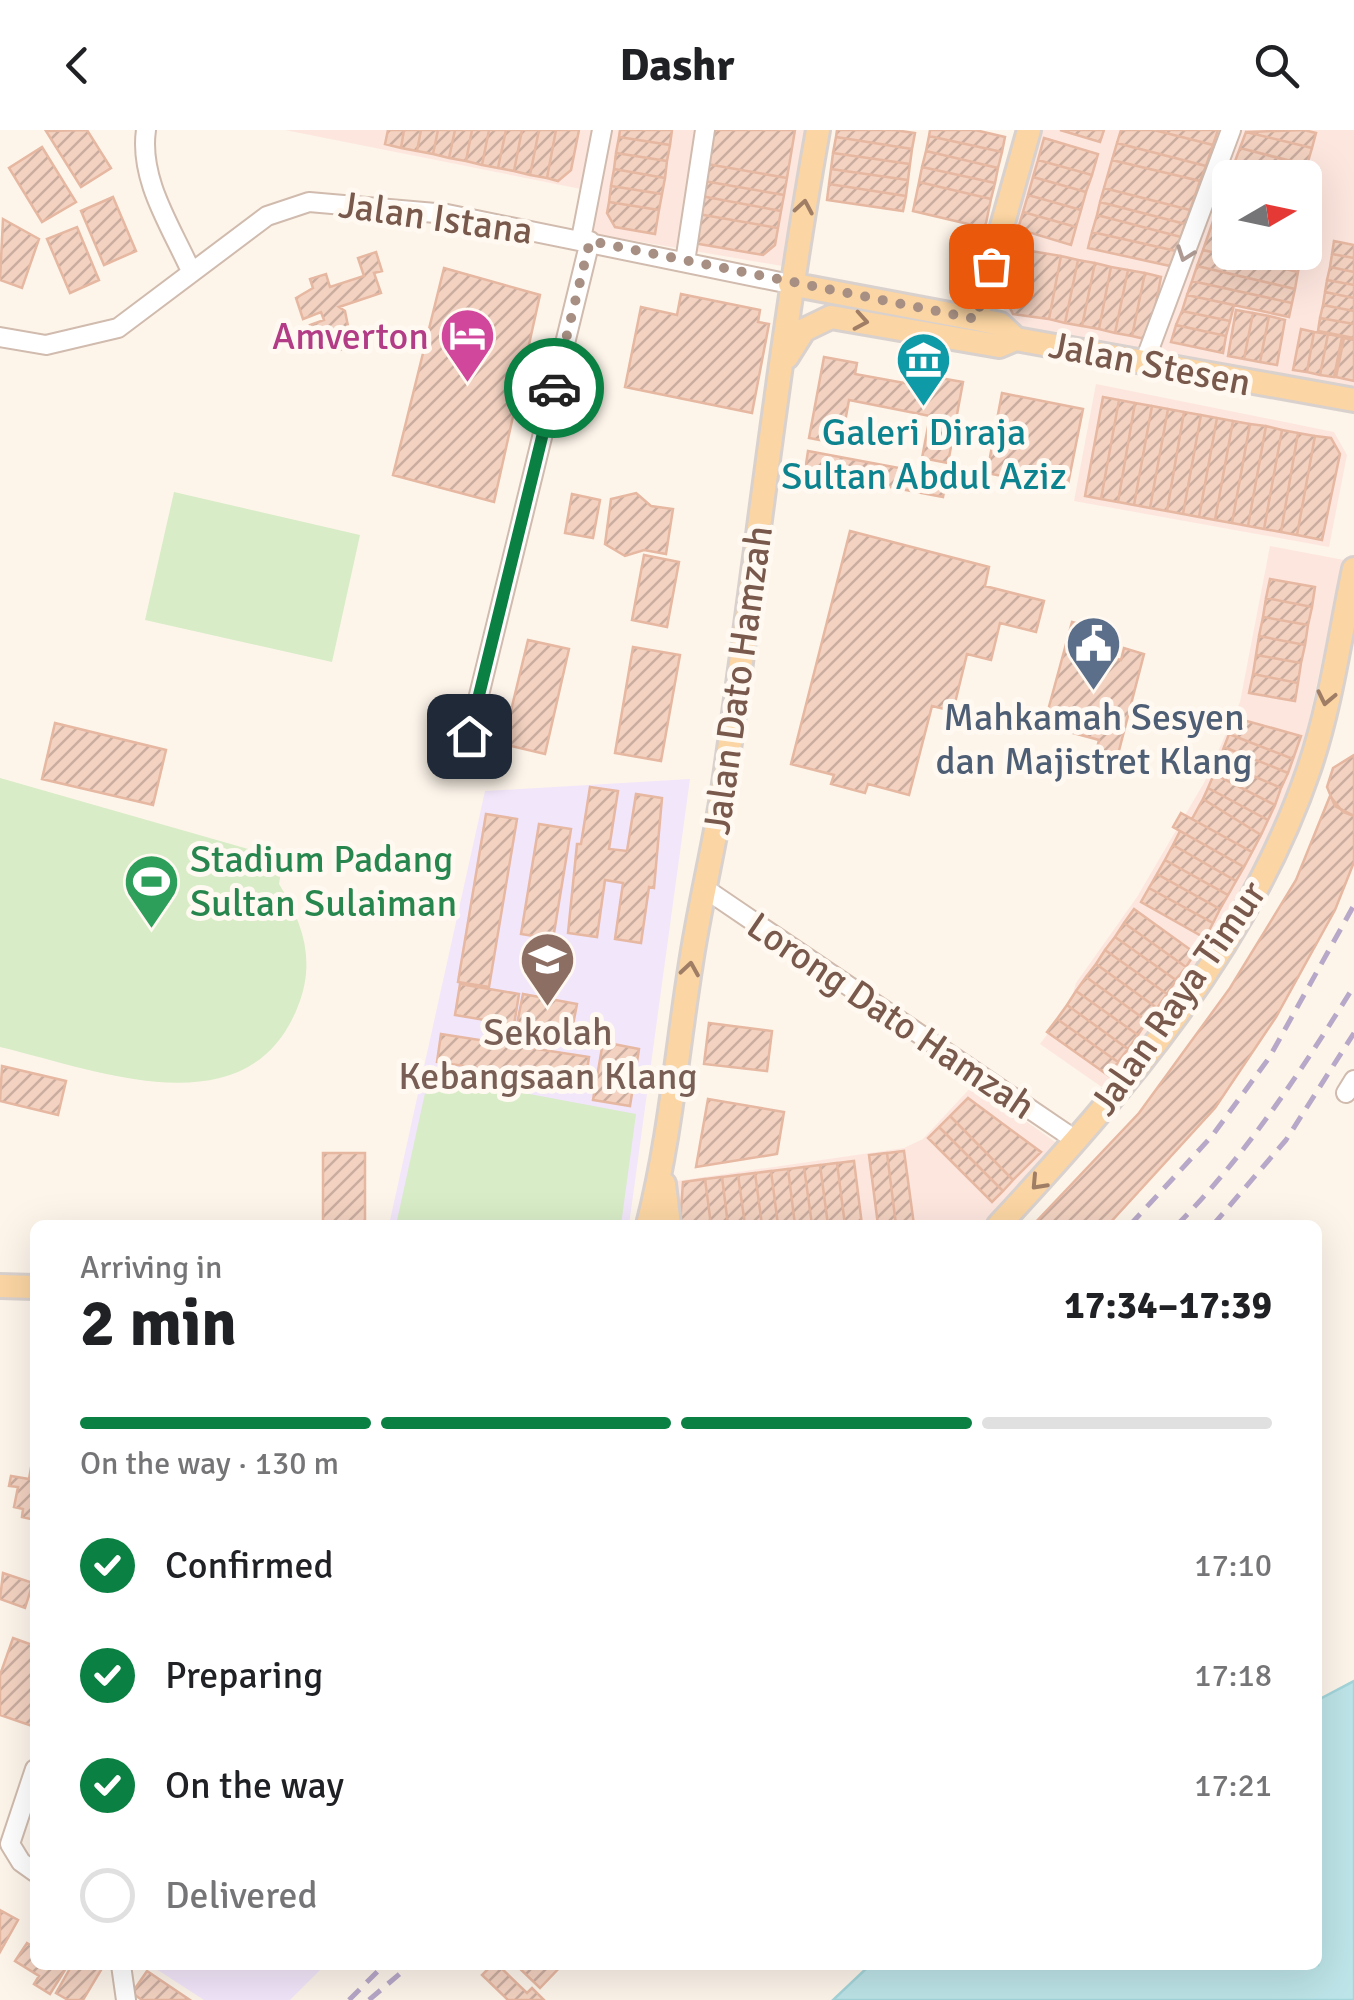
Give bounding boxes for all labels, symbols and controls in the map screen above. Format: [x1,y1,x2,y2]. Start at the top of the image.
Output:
icon: back [50,38,105,93]
text: Dashr [620,38,734,93]
icon: search [1249,38,1304,93]
north arrow [1212,160,1322,270]
map controls [1212,160,1322,270]
street label: Jalan Istana [336,181,536,255]
one-way arrow [793,199,814,215]
pin [949,224,1034,309]
icon: bag [964,239,1019,294]
one-way arrow [1176,245,1197,262]
hotel icon: Amverton [438,306,498,385]
one-way arrow [853,310,869,331]
place label: Amverton [272,313,429,360]
street label: Jalan Stesen [1045,321,1255,407]
museum icon: Galeri Diraja Sultan Abdul Aziz [894,329,954,408]
courier [504,338,604,438]
icon: car [527,361,582,416]
place label: Galeri Diraja Sultan Abdul Aziz [781,409,1067,500]
street label: Jalan Dato Hamzah [693,523,783,837]
public building icon: Mahkamah Sesyen dan Majistret Klang [1064,614,1124,693]
one-way arrow [1317,689,1338,706]
pin [427,694,512,779]
place label: Mahkamah Sesyen dan Majistret Klang [935,694,1253,785]
icon: home [442,709,497,764]
place label: Stadium Padang Sultan Sulaiman [190,836,457,927]
sports icon: Stadium Padang Sultan Sulaiman [121,851,181,930]
street label: Jalan Raya Timur [1080,872,1276,1124]
street label: Lorong Dato Hamzah [738,902,1044,1130]
school or university icon: Sekolah Kebangsaan Klang [518,929,578,1008]
one-way arrow [679,961,700,977]
place label: Sekolah Kebangsaan Klang [398,1009,698,1100]
one-way arrow [1032,1171,1050,1190]
text: Arriving in [80,1248,222,1287]
text: 17:34–17:39 [1064,1282,1272,1329]
text: 2 min [80,1284,237,1364]
text: On the way · 130 m [80,1444,339,1483]
icon: check [80,1538,135,1593]
text: Confirmed [165,1542,334,1589]
text: 17:10 [1194,1546,1272,1585]
icon: check [80,1648,135,1703]
text: Preparing [165,1652,323,1699]
text: 17:18 [1194,1656,1272,1695]
icon: check [80,1758,135,1813]
text: On the way [165,1762,344,1809]
text: 17:21 [1194,1766,1272,1805]
text: Delivered [165,1872,318,1919]

